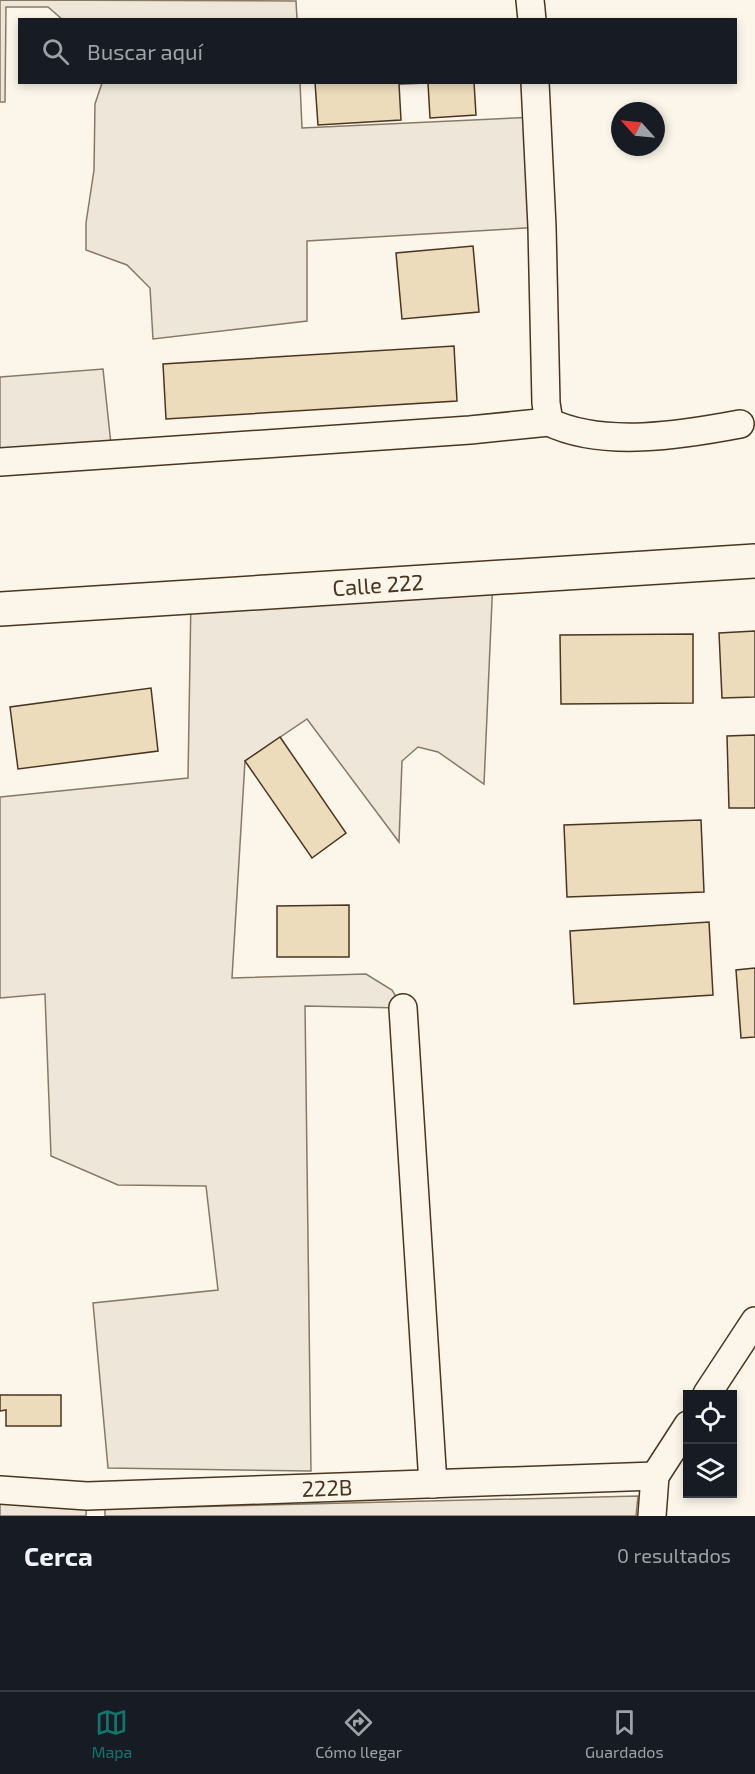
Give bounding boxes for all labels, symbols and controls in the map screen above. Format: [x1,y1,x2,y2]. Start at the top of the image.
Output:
search box [18,18,737,84]
icon: search [39,35,72,68]
text: Buscar aquí [87,38,203,64]
north arrow [611,102,665,156]
street label: Calle 222 [331,568,424,600]
map controls [683,1390,737,1498]
button: locate [683,1390,737,1444]
button: layers [683,1444,737,1498]
street label: 222B [301,1473,353,1501]
text: Cerca [24,1540,93,1571]
text: 0 resultados [617,1543,731,1567]
tab: Mapa [91,1706,132,1761]
tab: Cómo llegar [315,1706,402,1761]
tab: Guardados [585,1706,664,1761]

